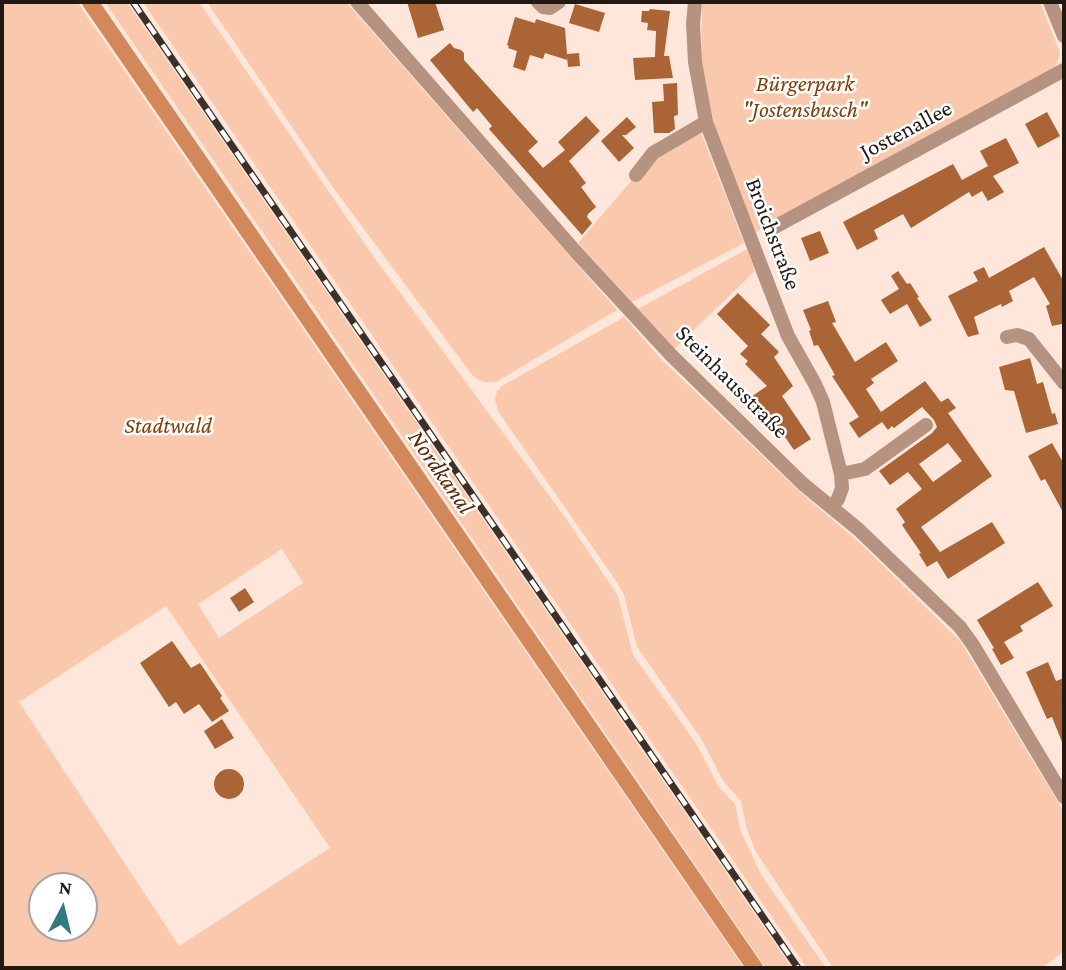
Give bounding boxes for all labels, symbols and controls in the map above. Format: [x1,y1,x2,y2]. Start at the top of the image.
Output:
park label: Bürgerpark "Jostensbusch" [743,70,867,124]
street label: Jostenallee [855,94,957,166]
street label: Broichstraße [739,174,807,294]
street label: Steinhausstraße [670,320,794,444]
park label: Stadtwald [124,412,212,440]
water label: Nordkanal [402,424,480,520]
north arrow [28,872,98,942]
text: N [58,876,73,899]

